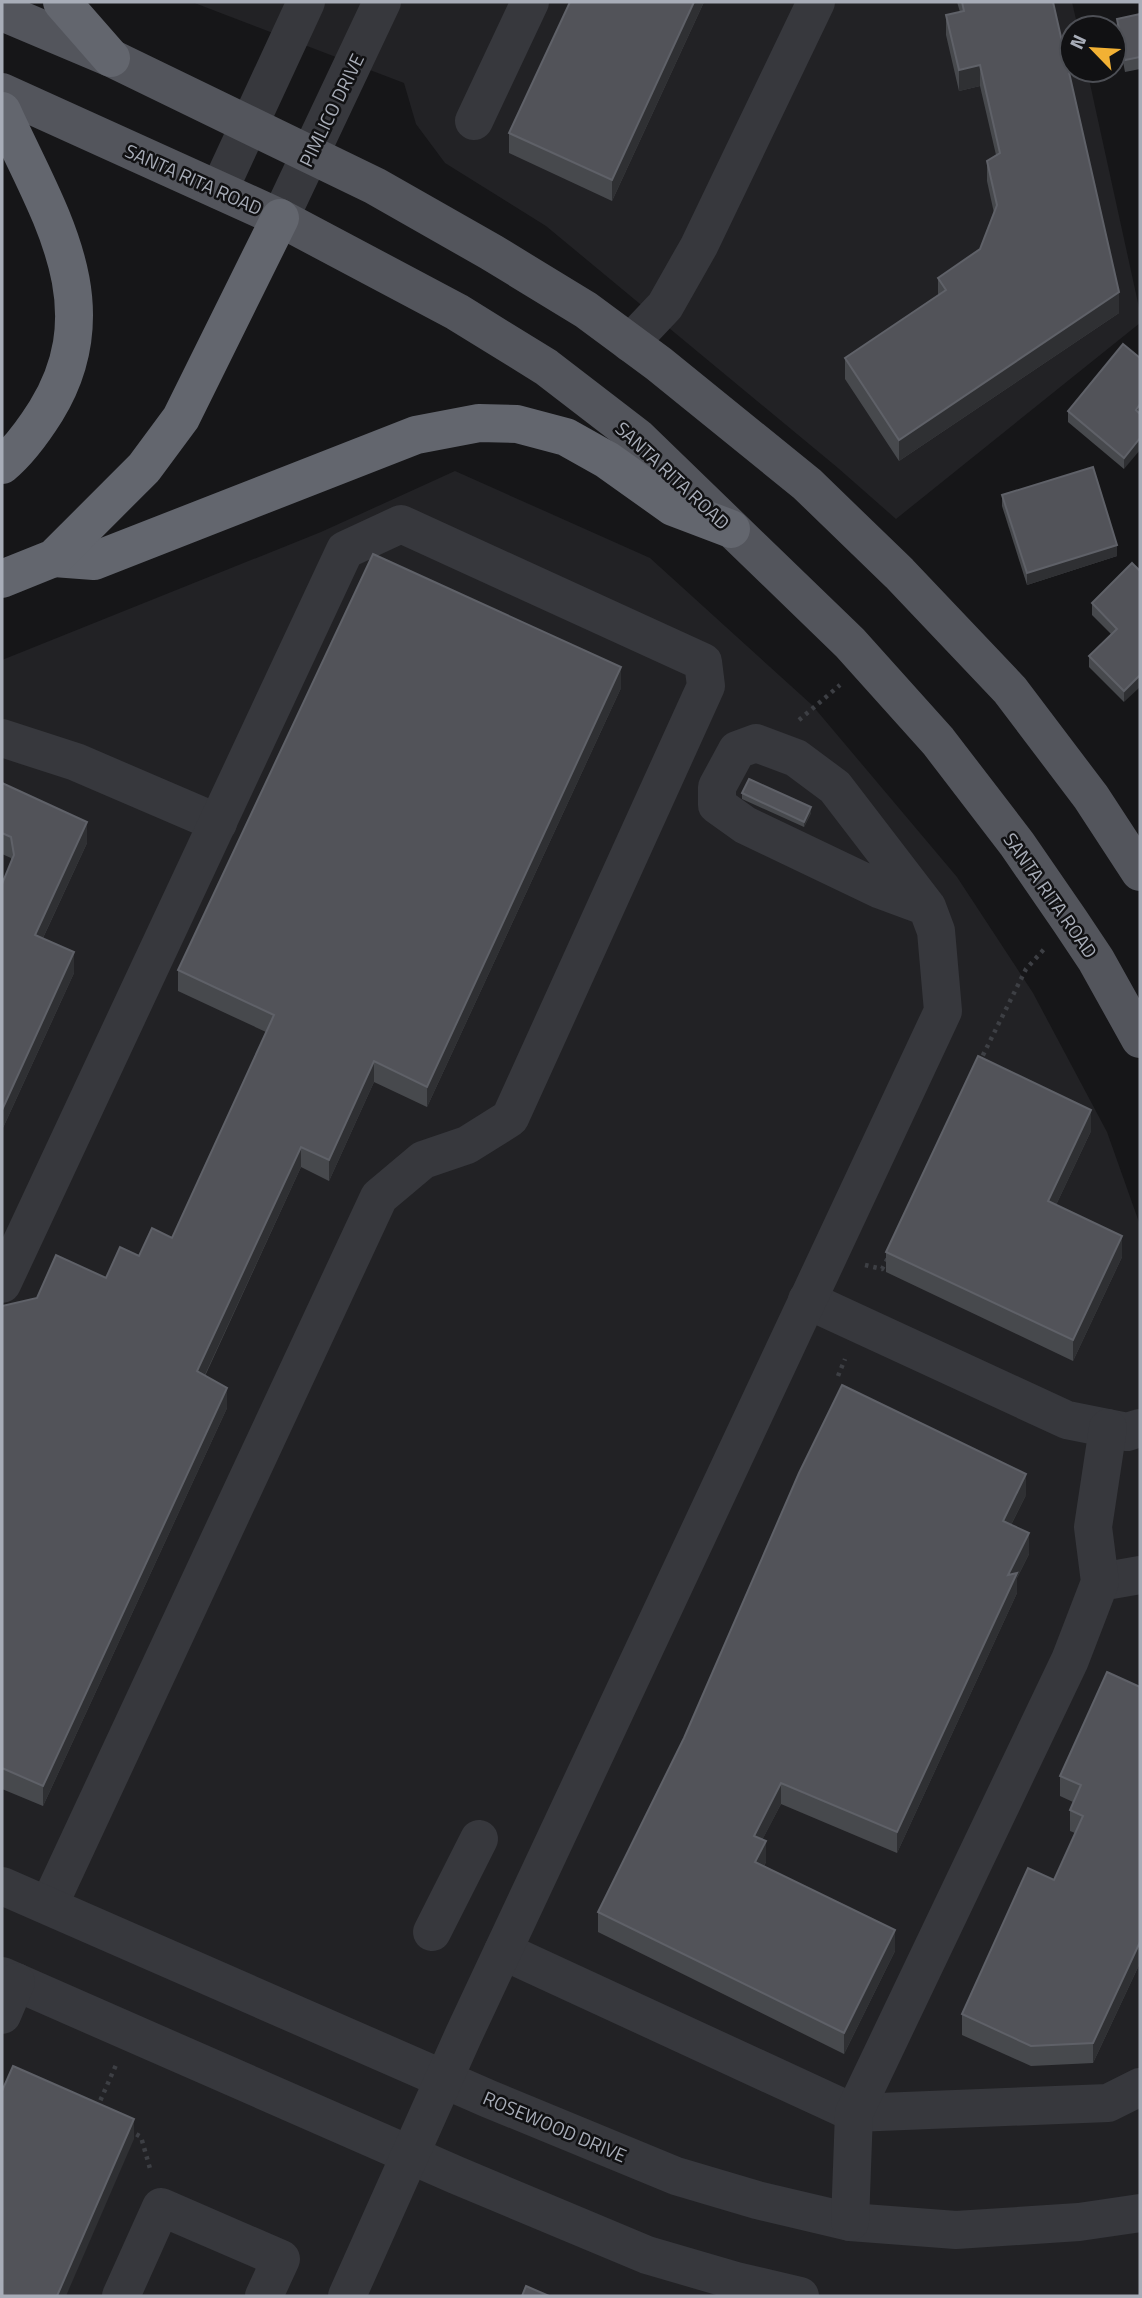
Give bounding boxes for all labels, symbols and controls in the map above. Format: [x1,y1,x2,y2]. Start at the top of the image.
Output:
north arrow [1058,14,1128,84]
text: N [1061,30,1093,54]
street label: PIMLICO DRIVE [291,48,371,172]
street label: SANTA RITA ROAD [121,136,267,222]
street label: SANTA RITA ROAD [609,414,737,536]
street label: SANTA RITA ROAD [997,826,1105,964]
street label: ROSEWOOD DRIVE [479,2083,631,2169]

